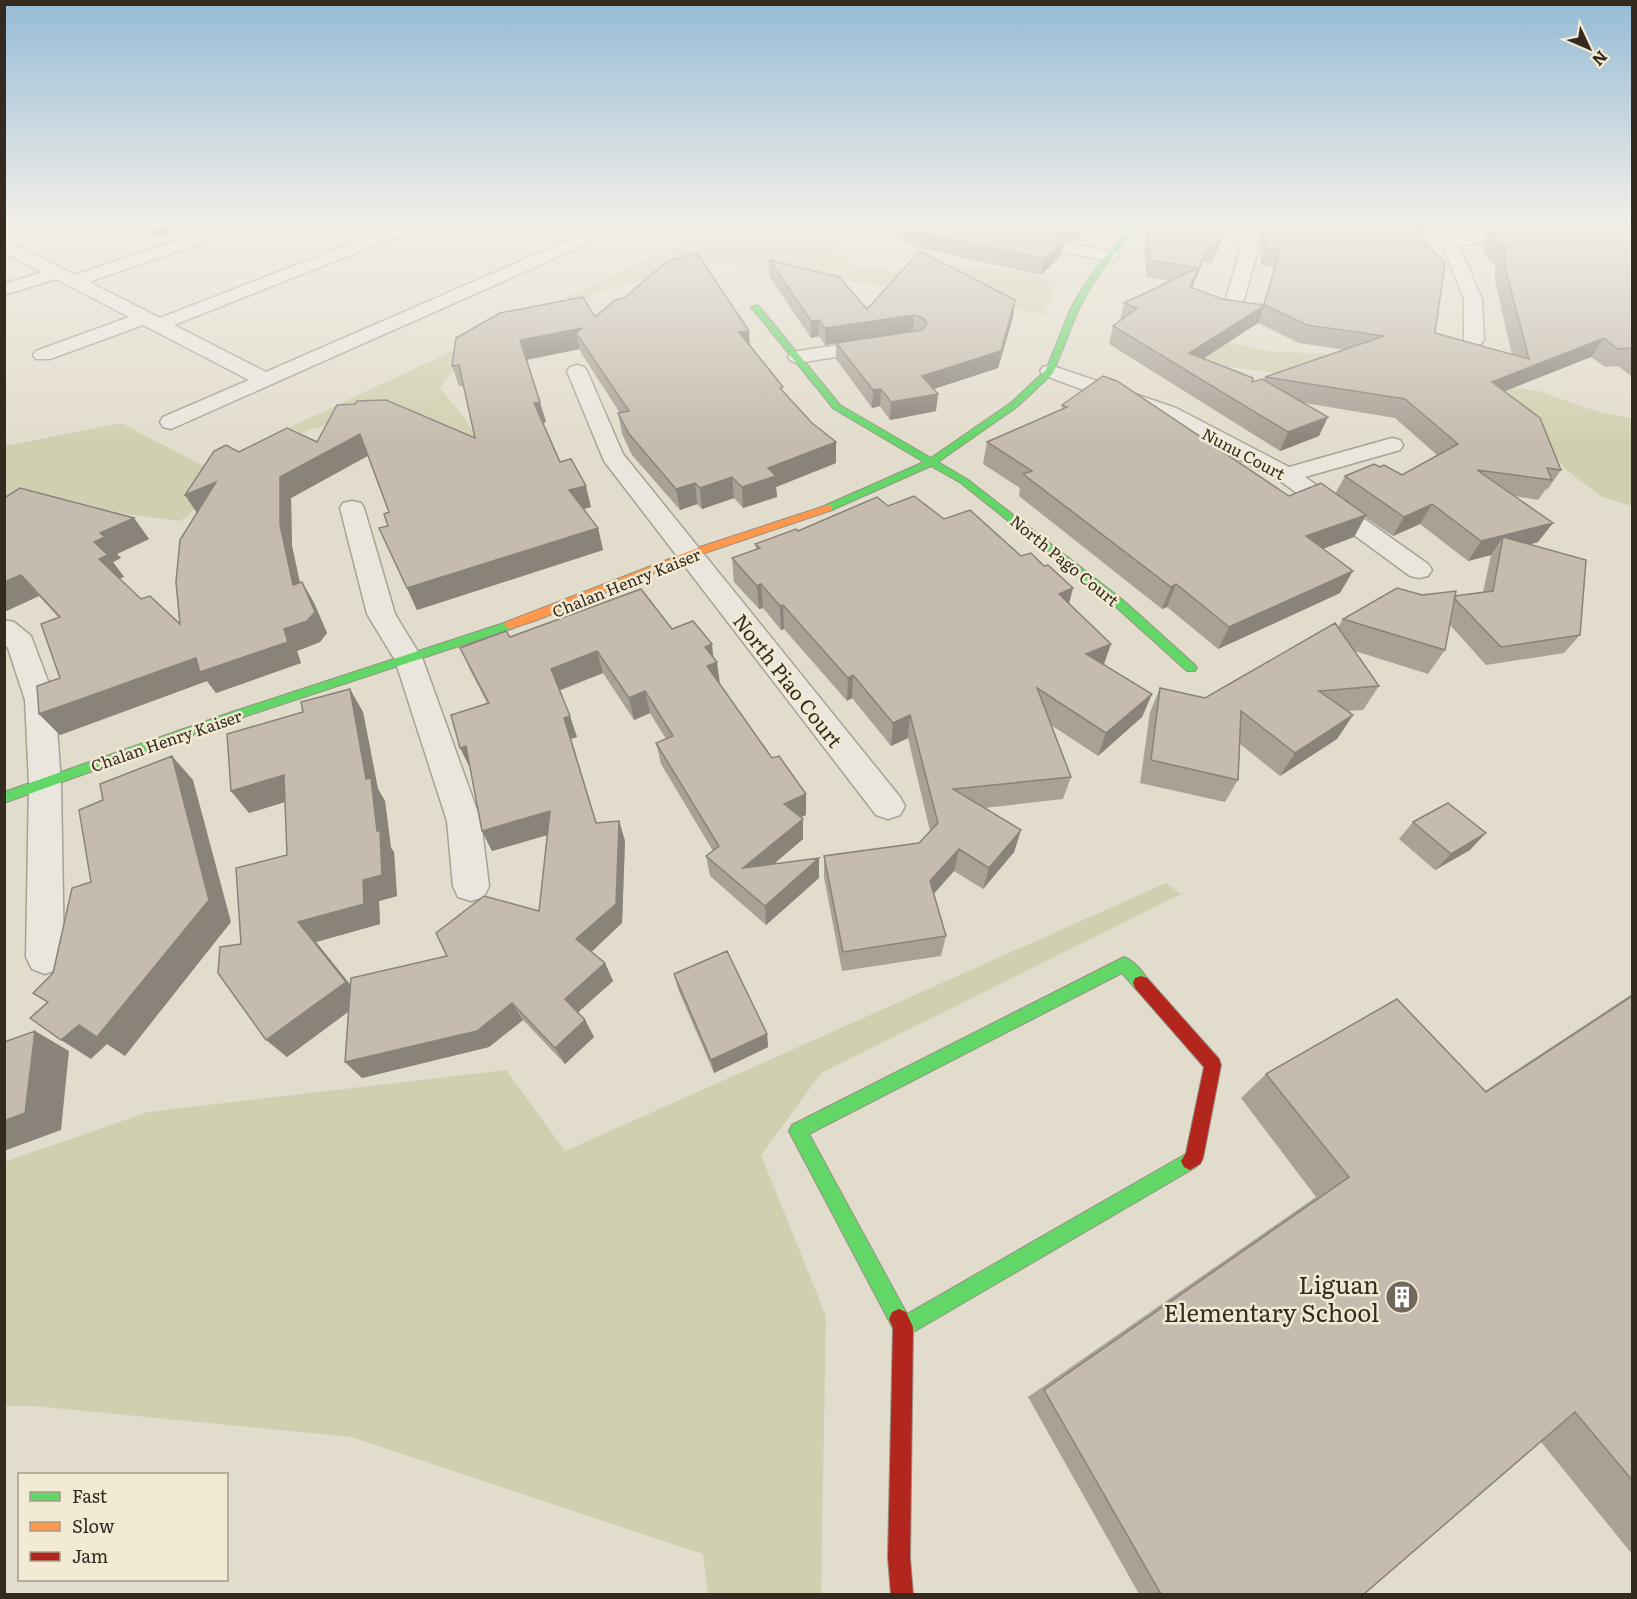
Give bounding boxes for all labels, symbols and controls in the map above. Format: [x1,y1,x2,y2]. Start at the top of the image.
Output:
north arrow [1559,18,1619,78]
text: N [1587,46,1614,72]
street label: Nunu Court [1198,421,1290,485]
street label: North Pago Court [1005,509,1125,612]
street label: Chalan Henry Kaiser [548,541,704,623]
street label: North Piao Court [727,607,851,753]
street label: Chalan Henry Kaiser [87,703,245,777]
place label: Liguan Elementary School [1163,1266,1379,1329]
building icon: Liguan Elementary School [1384,1279,1420,1315]
legend [18,1473,228,1581]
text: Fast [72,1482,108,1509]
text: Slow [72,1512,115,1539]
text: Jam [72,1542,108,1569]

